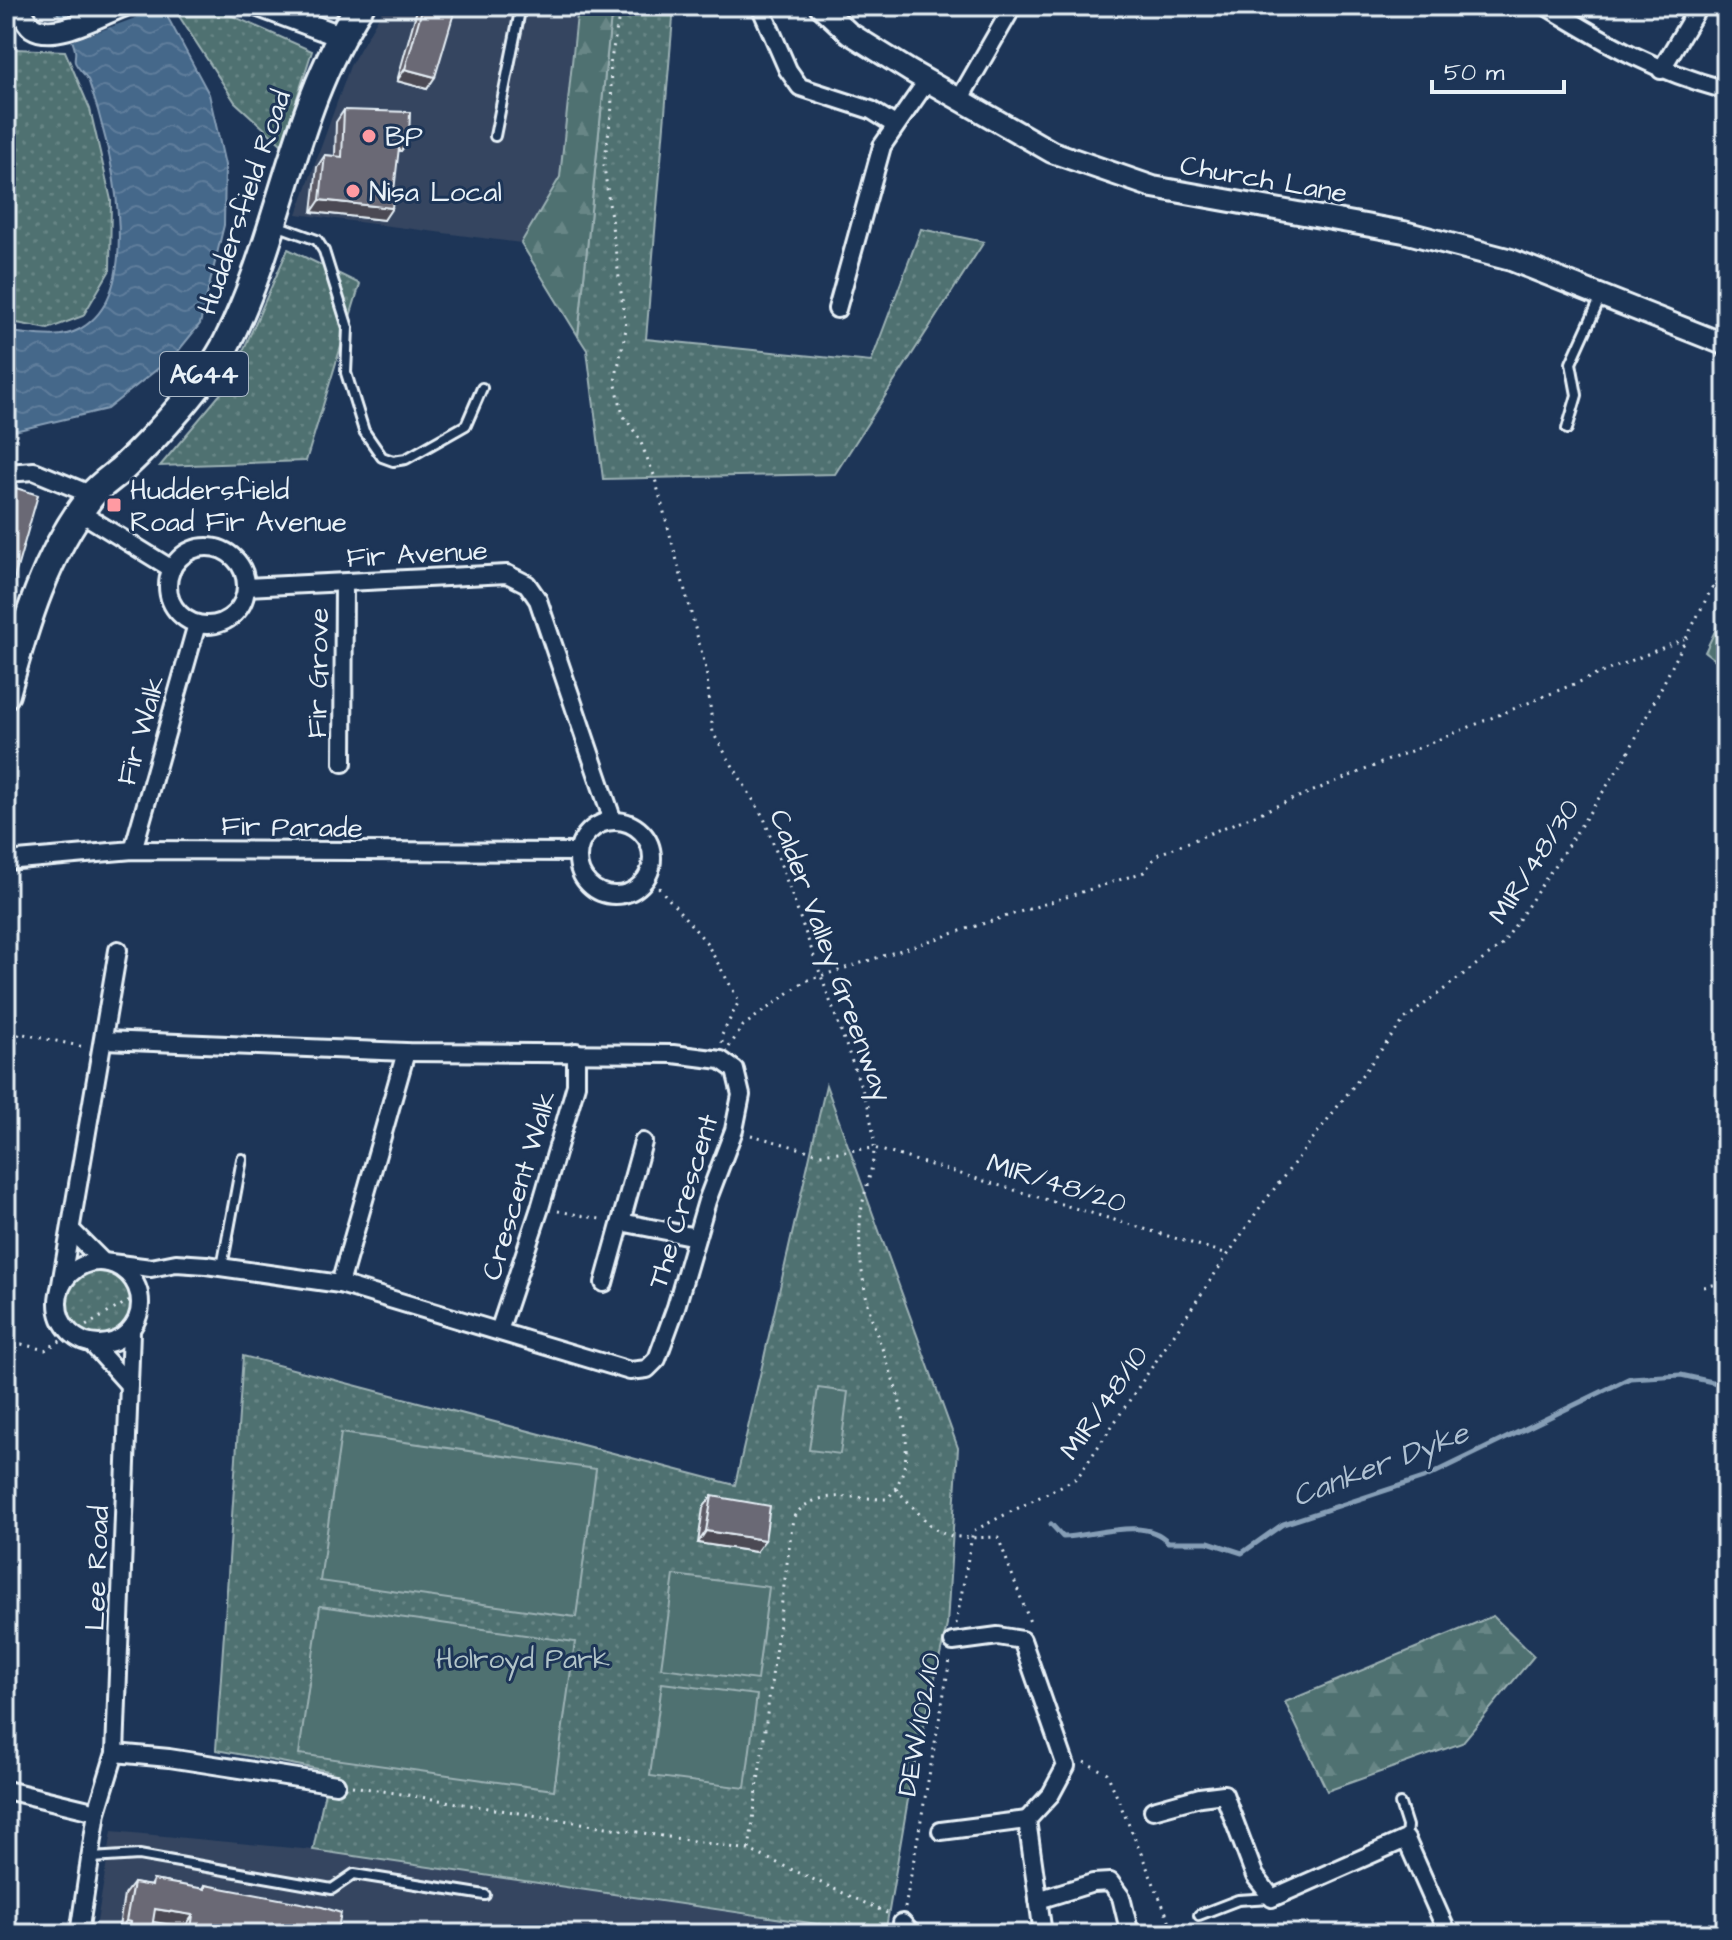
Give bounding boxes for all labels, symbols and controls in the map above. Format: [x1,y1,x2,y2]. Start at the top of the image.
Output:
scale bar [1432,44,1564,94]
text: 50 m [1444,56,1505,90]
street label: Huddersfield Road [188,85,301,320]
place label: BP [385,118,423,157]
marker: BP [360,127,378,145]
street label: Church Lane [1177,146,1350,213]
place label: Nisa Local [369,173,502,212]
marker: Nisa Local [344,182,362,200]
road number: A644 [160,352,248,396]
place label: Huddersfield Road Fir Avenue [130,471,347,542]
marker: Huddersfield Road Fir Avenue [105,496,123,514]
street label: Fir Avenue [346,531,489,578]
street label: Fir Grove [298,607,339,739]
street label: Fir Walk [107,671,176,790]
street label: MIR/48/30 [1479,792,1589,932]
street label: Calder Valley Greenway [758,804,902,1108]
street label: Fir Parade [221,807,363,848]
street label: Crescent Walk [472,1086,567,1285]
street label: The Crescent [638,1109,729,1293]
street label: MIR/48/20 [982,1144,1131,1223]
street label: MIR/48/10 [1051,1338,1158,1468]
water label: Canker Dyke [1286,1411,1476,1519]
street label: Lee Road [76,1505,119,1631]
park label: Holroyd Park [436,1640,610,1681]
street label: DEW/102/10 [888,1649,951,1799]

